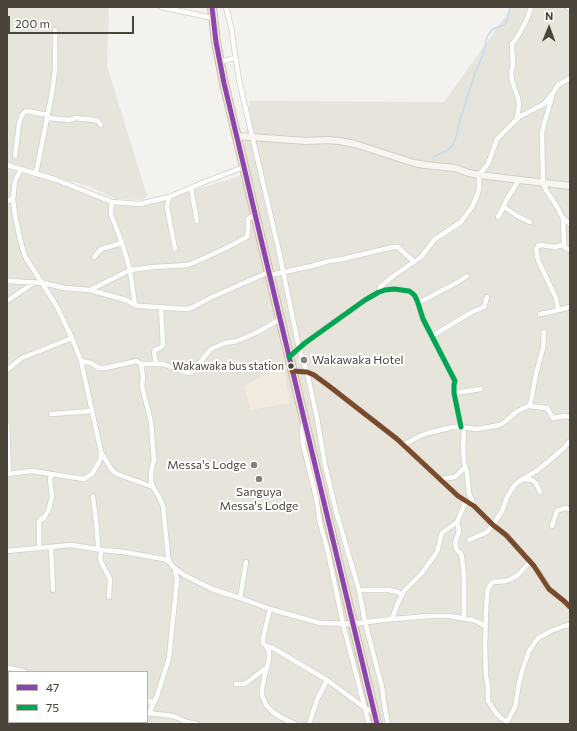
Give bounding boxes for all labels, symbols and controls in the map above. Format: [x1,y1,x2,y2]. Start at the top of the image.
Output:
scale bar [10,8,136,34]
north arrow [529,8,569,48]
text: N [545,9,553,22]
text: 200 m [15,16,50,30]
place label: Wakawaka Hotel [312,353,404,367]
marker: Wakawaka Hotel [299,355,309,365]
place label: Wakawaka bus station [173,359,284,373]
marker: Wakawaka bus station [286,361,296,371]
place label: Messa's Lodge [167,458,246,472]
marker: Messa's Lodge [249,460,259,470]
marker: Sanguya Messa's Lodge [254,474,264,484]
place label: Sanguya Messa's Lodge [220,485,298,513]
legend [8,671,148,723]
text: 47 [46,680,59,694]
text: 75 [46,700,59,714]

